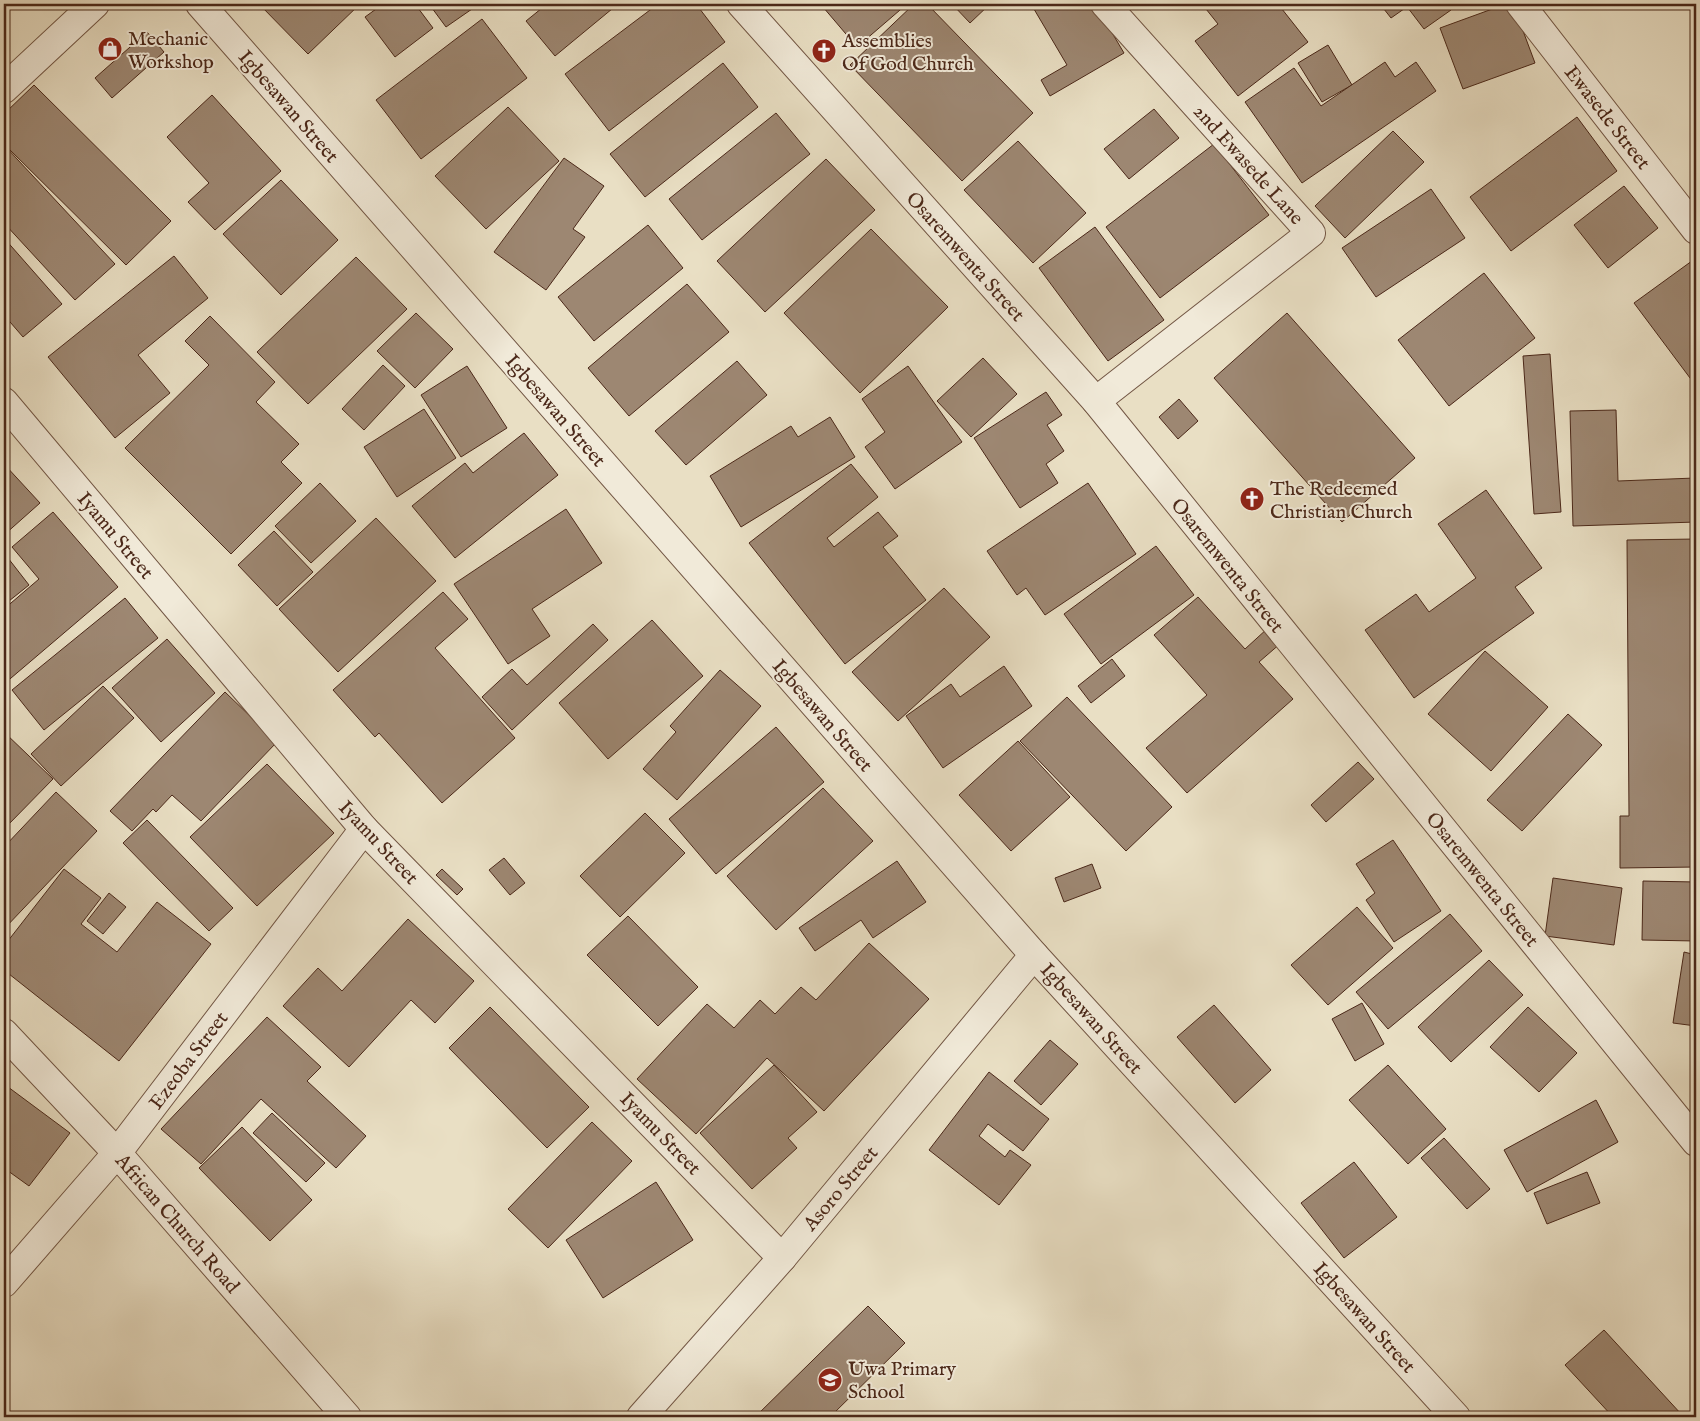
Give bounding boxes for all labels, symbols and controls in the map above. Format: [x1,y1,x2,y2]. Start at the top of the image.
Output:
place label: Mechanic Workshop [128,27,214,75]
place label: Assemblies Of God Church [841,29,974,77]
shop icon: Mechanic Workshop [97,36,123,62]
church icon: Assemblies Of God Church [811,38,837,64]
street label: Igbesawan Street [232,45,344,169]
street label: Ewasede Street [1558,61,1655,175]
street label: 2nd Ewasede Lane [1187,100,1309,230]
street label: Osaremwenta Street [900,187,1030,327]
street label: Igbesawan Street [499,349,611,473]
place label: The Redeemed Christian Church [1270,477,1413,525]
church icon: The Redeemed Christian Church [1239,486,1265,512]
street label: Iyamu Street [71,487,159,585]
street label: Osaremwenta Street [1165,493,1289,639]
street label: Igbesawan Street [766,654,878,778]
street label: Iyamu Street [333,796,423,890]
street label: Osaremwenta Street [1420,807,1544,953]
street label: Igbesawan Street [1034,958,1148,1080]
street label: Ezeoba Street [144,1007,234,1115]
street label: Iyamu Street [614,1087,706,1181]
street label: Asoro Street [798,1141,884,1237]
street label: African Church Road [109,1148,245,1299]
street label: Igbesawan Street [1307,1257,1421,1379]
place label: Uwa Primary School [848,1357,956,1405]
school or university icon: Uwa Primary School [817,1367,843,1393]

